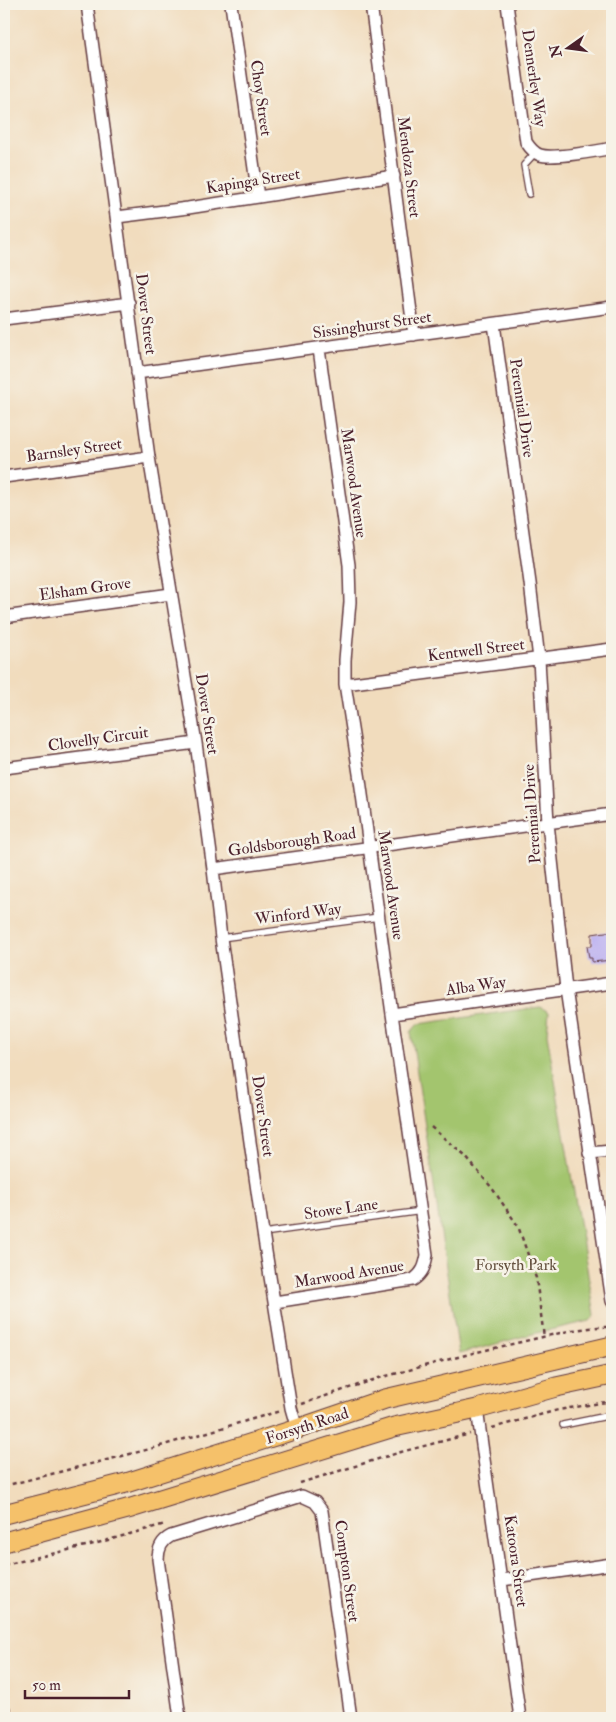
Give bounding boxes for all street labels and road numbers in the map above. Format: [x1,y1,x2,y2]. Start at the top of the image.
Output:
street label: Dennerley Way [517,28,551,129]
street label: Choy Street [246,59,276,137]
street label: Mendoza Street [393,115,425,219]
street label: Kapinga Street [205,164,301,199]
street label: Dover Street [131,272,161,356]
street label: Sissinghurst Street [311,307,433,343]
street label: Perennial Drive [505,357,539,459]
street label: Marwood Avenue [336,427,372,539]
street label: Barnsley Street [25,433,123,467]
street label: Elsham Grove [38,573,132,605]
street label: Kentwell Street [426,634,526,666]
street label: Dover Street [191,672,223,756]
street label: Clovelly Circuit [47,722,149,756]
street label: Perennial Drive [519,763,545,864]
street label: Goldsborough Road [227,823,357,861]
street label: Marwood Avenue [373,829,409,941]
street label: Winford Way [253,899,343,929]
street label: Alba Way [444,972,508,1000]
street label: Dover Street [247,1074,279,1158]
street label: Stowe Lane [303,1194,380,1224]
street label: Marwood Avenue [293,1255,406,1293]
street label: Forsyth Road [263,1403,351,1449]
street label: Katoora Street [500,1514,532,1608]
street label: Compton Street [329,1519,364,1623]

